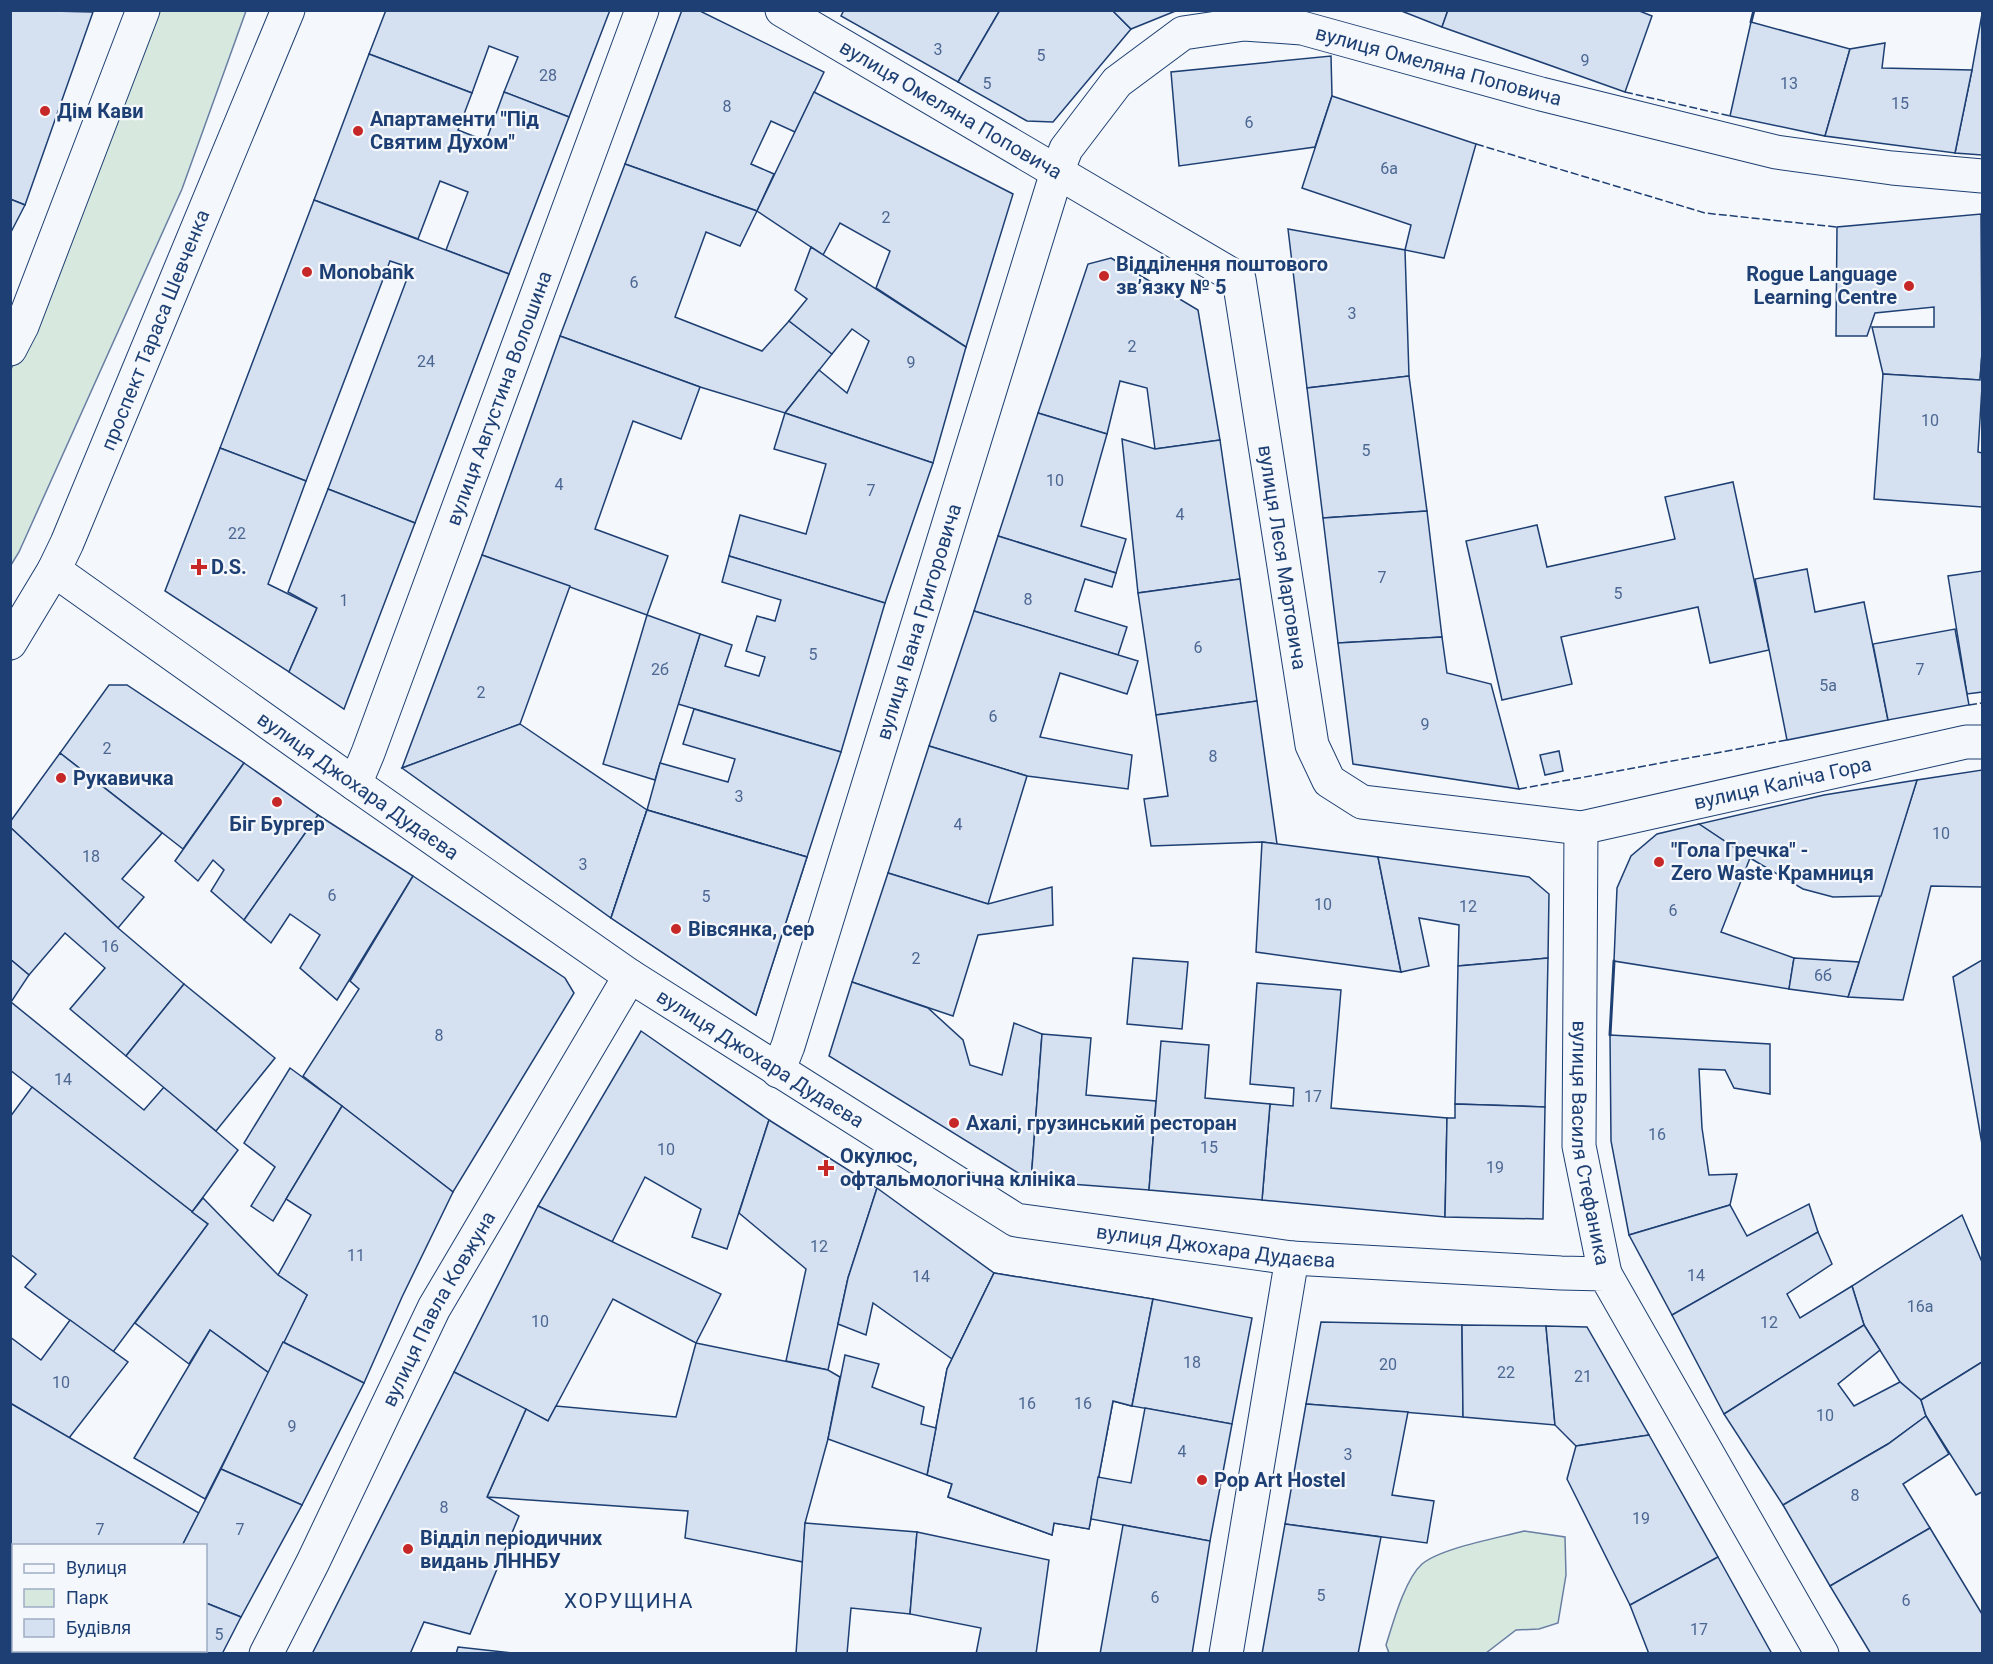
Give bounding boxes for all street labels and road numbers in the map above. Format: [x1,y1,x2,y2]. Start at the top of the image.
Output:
street label: вулиця Омеляна Поповича [1313,20,1564,111]
street label: вулиця Омеляна Поповича [835,35,1066,184]
street label: проспект Тараса Шевченка [96,206,214,454]
street label: вулиця Августина Волошина [441,267,557,529]
street label: вулиця Леся Мартовича [1253,443,1312,671]
street label: вулиця Івана Григоровича [871,501,966,742]
street label: вулиця Джохара Дудаєва [253,707,464,865]
street label: вулиця Каліча Гора [1692,752,1874,814]
street label: вулиця Джохара Дудаєва [652,984,869,1133]
street label: вулиця Василя Стефаника [1567,1020,1615,1267]
street label: вулиця Павла Ковжуна [377,1207,500,1410]
street label: вулиця Джохара Дудаєва [1095,1219,1336,1272]

